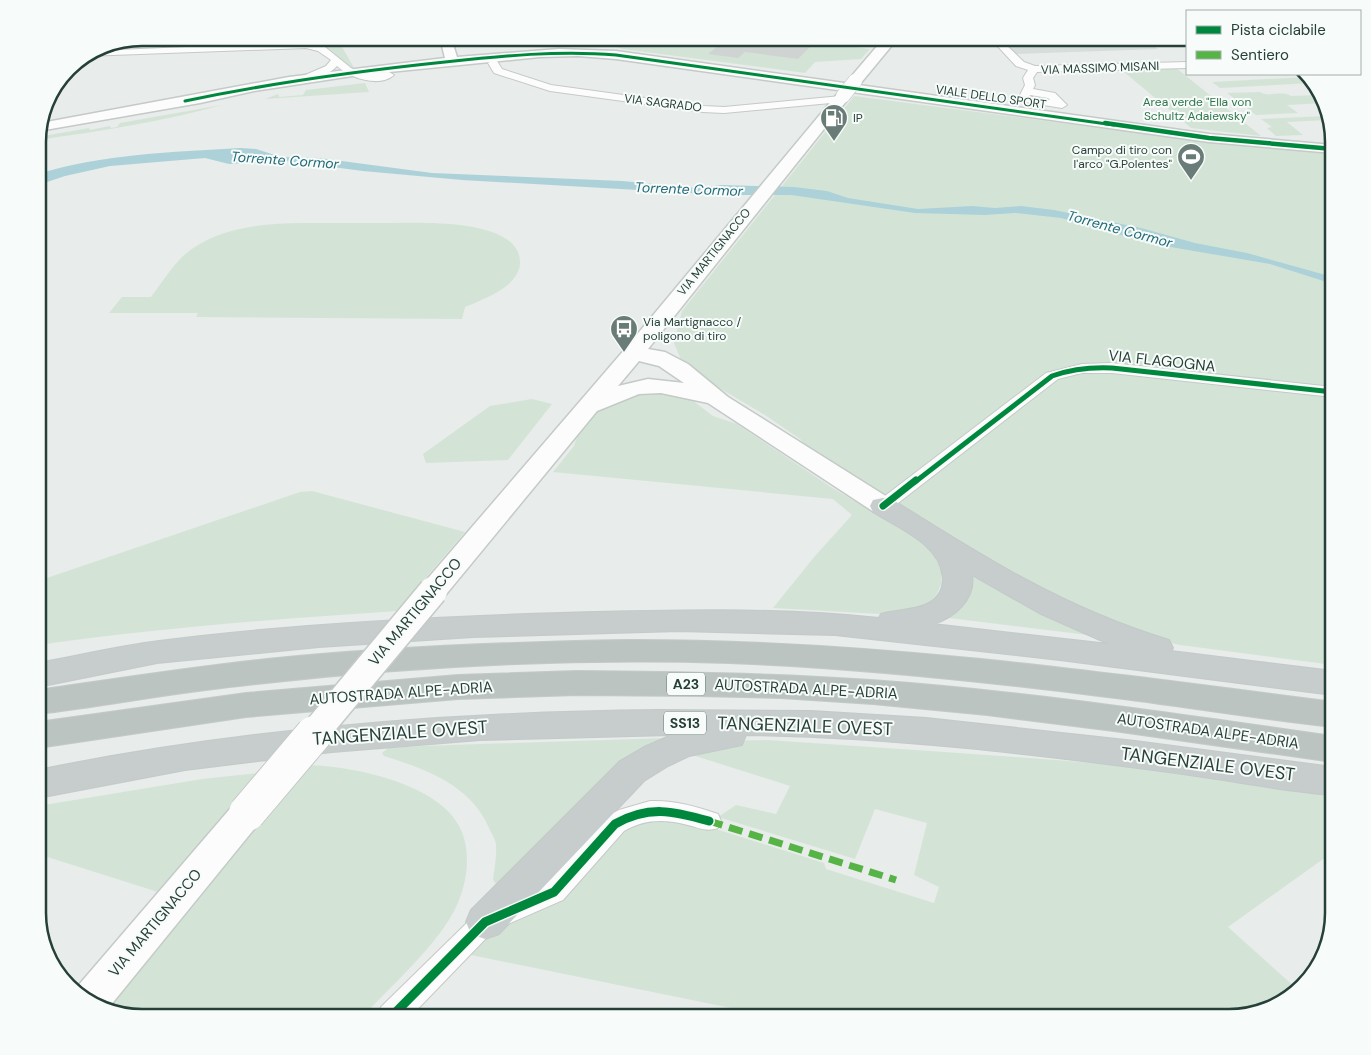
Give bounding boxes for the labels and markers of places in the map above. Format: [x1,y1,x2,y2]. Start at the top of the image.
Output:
fuel station icon: IP [819,103,849,142]
place label: IP [853,110,863,126]
place label: Campo di tiro con l'arco "G.Polentes" [1072,142,1173,172]
sports icon: Campo di tiro con l'arco "G.Polentes" [1176,142,1206,181]
bus stop icon: Via Martignacco / poligono di tiro [609,314,639,353]
place label: Via Martignacco / poligono di tiro [643,314,741,344]

